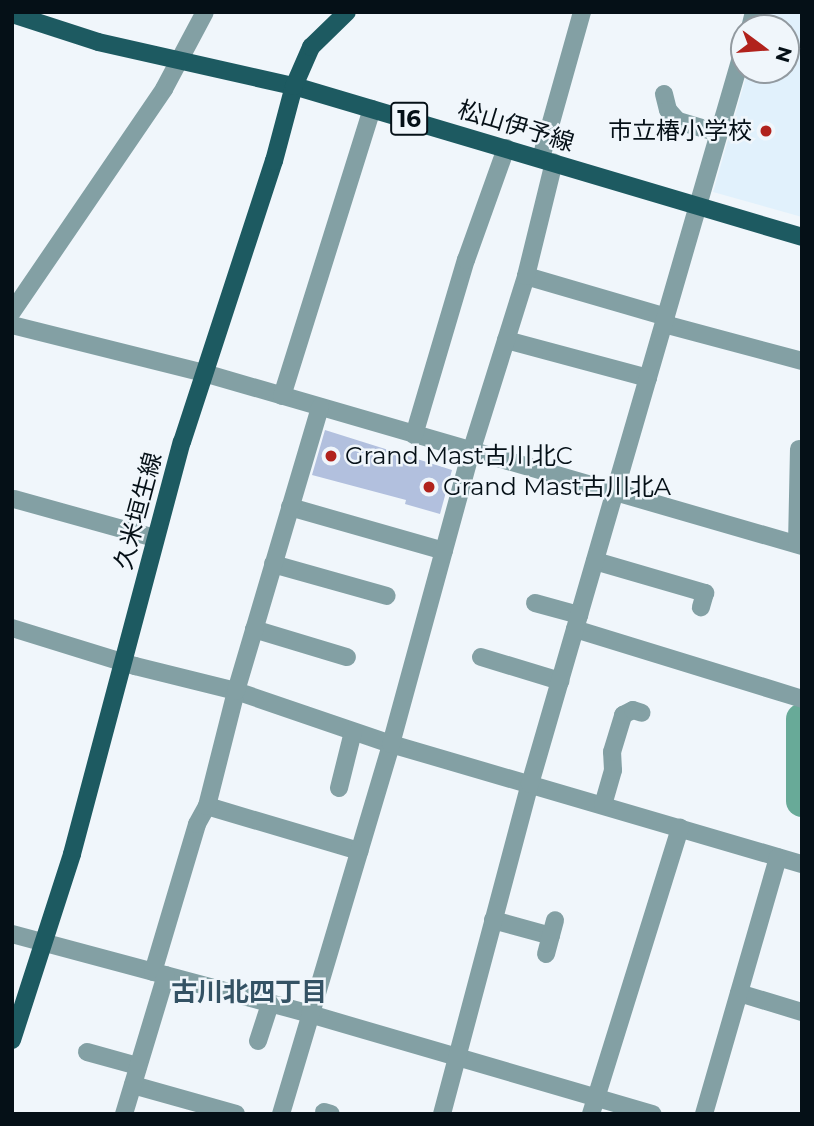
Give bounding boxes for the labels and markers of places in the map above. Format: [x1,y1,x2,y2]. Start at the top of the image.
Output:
place label: 市立椿小学校 [608,117,752,145]
marker: 市立椿小学校 [758,123,774,139]
place label: Grand Mast古川北C [345,442,573,470]
marker: Grand Mast古川北C [323,448,339,464]
place label: Grand Mast古川北A [443,473,671,501]
marker: Grand Mast古川北A [421,479,437,495]

